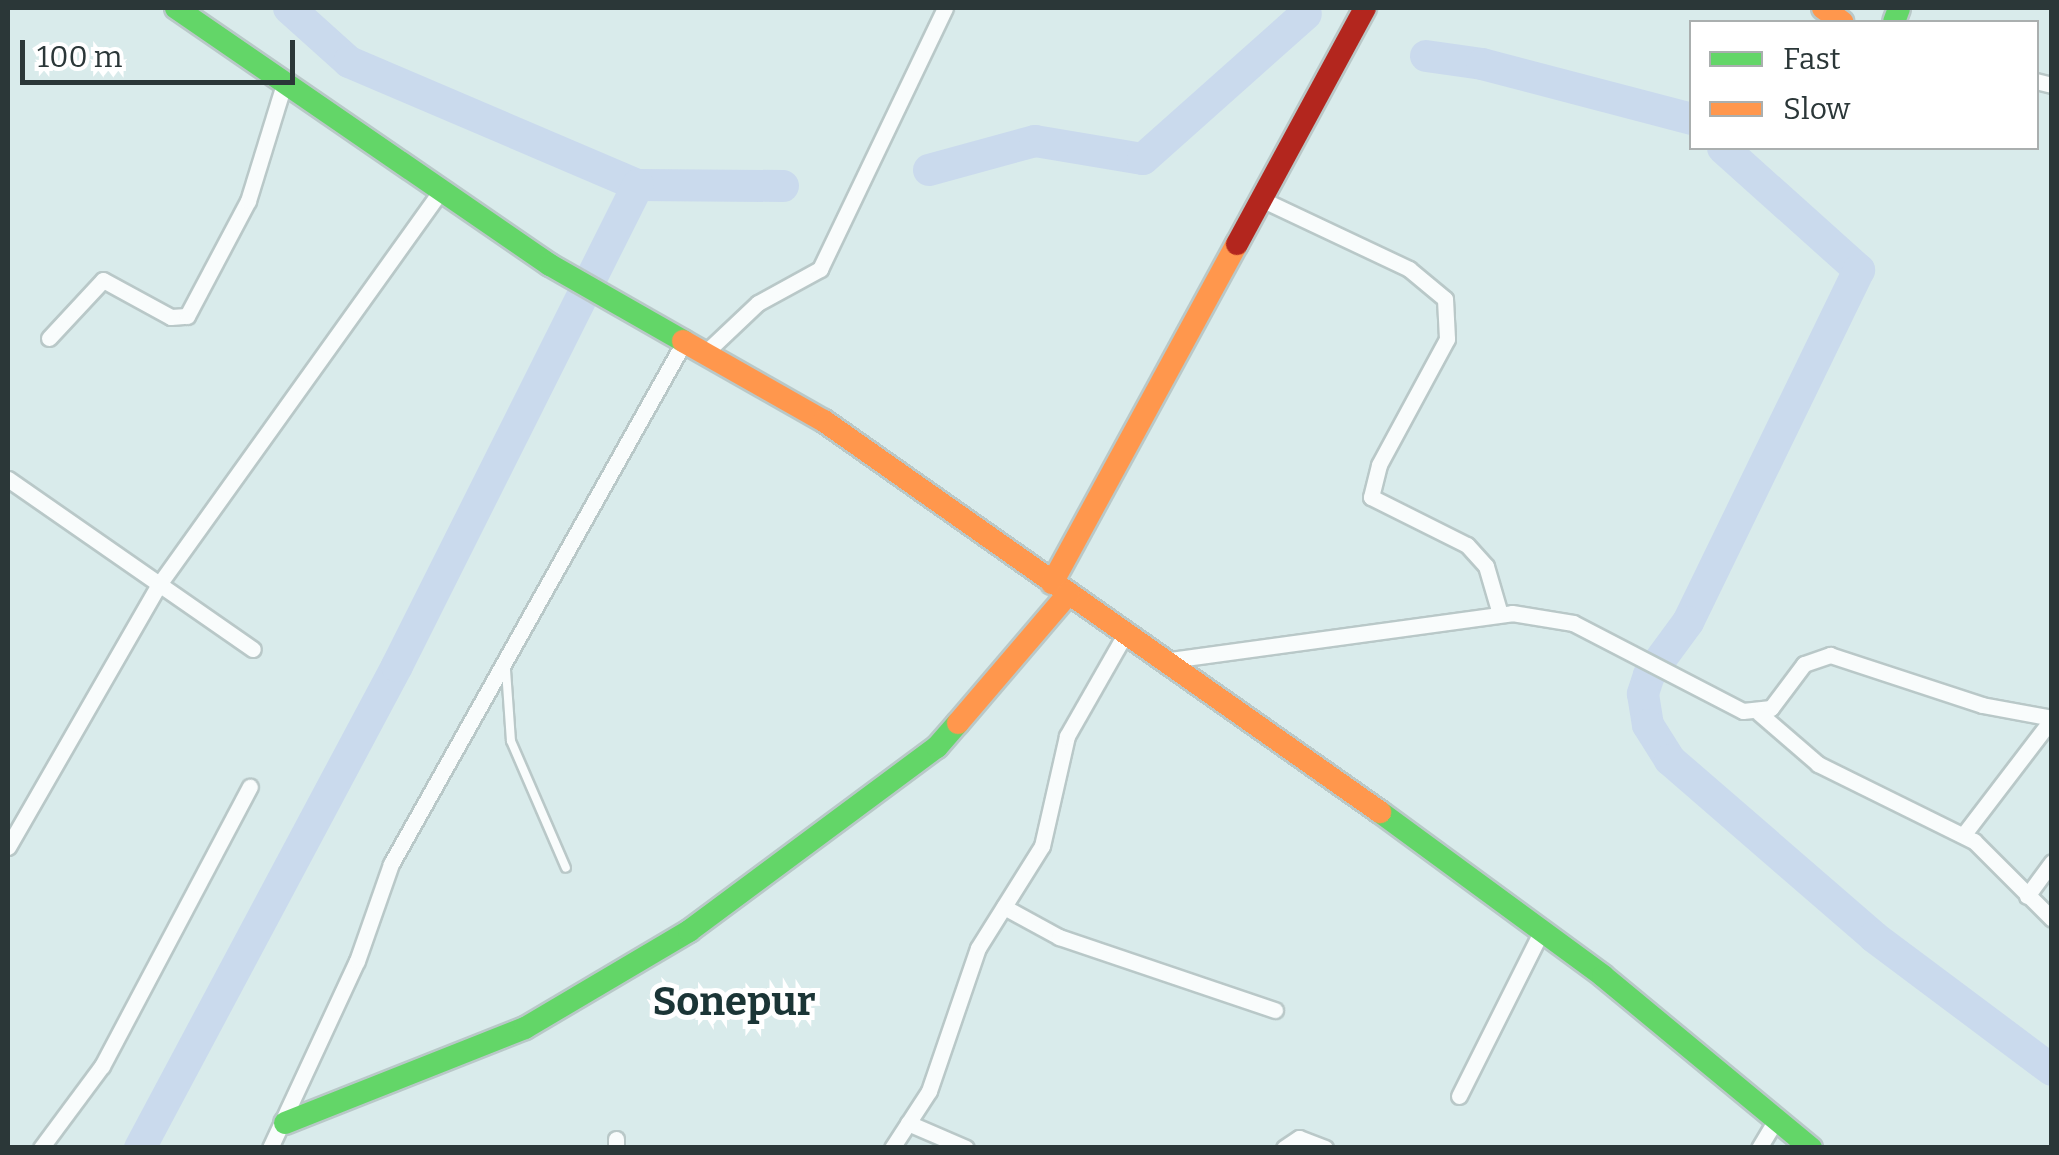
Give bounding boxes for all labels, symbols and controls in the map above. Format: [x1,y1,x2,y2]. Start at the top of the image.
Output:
scale bar [25,20,300,82]
legend [1689,20,2039,150]
text: 100 m [37,39,122,75]
text: Fast [1783,41,1841,77]
text: Slow [1783,91,1850,127]
district label: Sonepur [653,978,815,1026]

